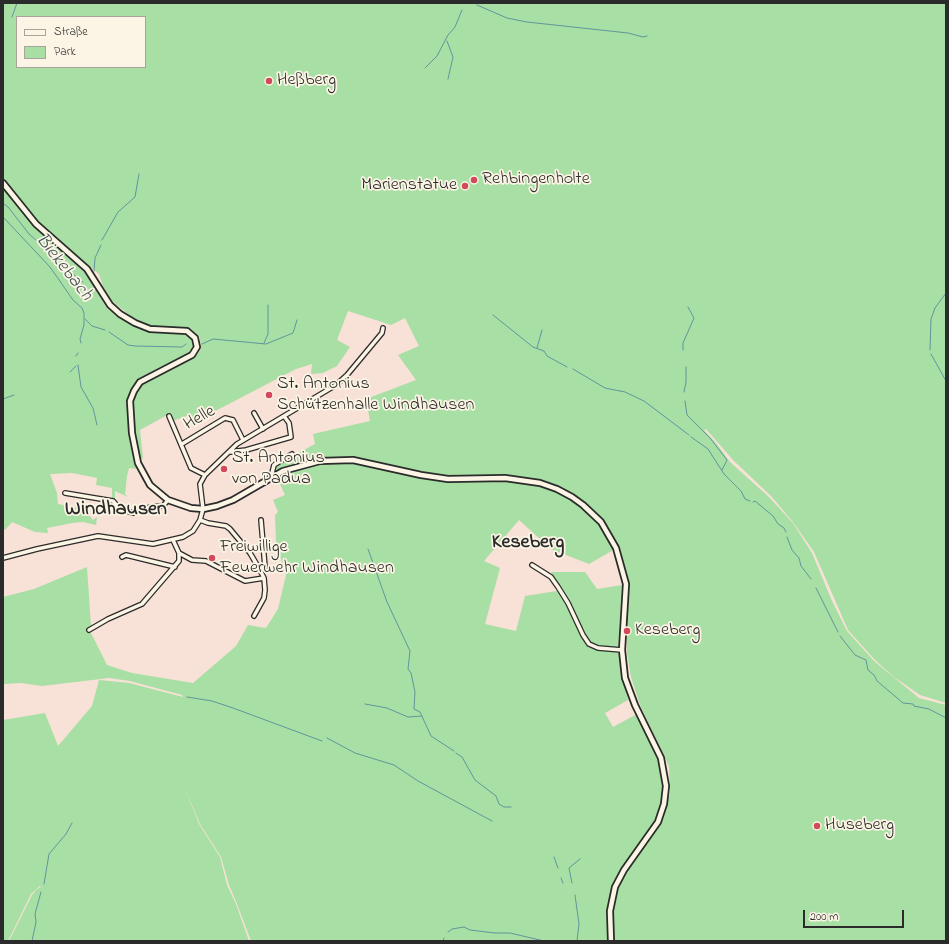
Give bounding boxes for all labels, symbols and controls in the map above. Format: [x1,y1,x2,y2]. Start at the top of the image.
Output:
legend [16,16,146,68]
text: Straße [54,23,88,41]
text: Park [54,43,76,61]
place label: Heßberg [277,70,336,92]
marker: Heßberg [264,76,274,86]
place label: Rehbingenholte [482,169,590,191]
place label: Marienstatue [361,175,457,197]
marker: Rehbingenholte [469,175,479,185]
marker: Marienstatue [460,181,470,191]
water label: Biekebach [30,230,96,306]
place label: St. Antonius Schützenhalle Windhausen [277,374,474,416]
marker: St. Antonius Schützenhalle Windhausen [264,390,274,400]
street label: Helle [180,402,220,436]
place label: St. Antonius von Padua [232,448,325,490]
marker: St. Antonius von Padua [219,464,229,474]
district label: Windhausen [65,499,167,523]
district label: Keseberg [492,532,564,556]
place label: Freiwillige Feuerwehr Windhausen [220,537,394,580]
marker: Freiwillige Feuerwehr Windhausen [207,553,217,563]
place label: Keseberg [635,620,700,642]
marker: Keseberg [622,626,632,636]
place label: Huseberg [825,815,894,837]
marker: Huseberg [812,821,822,831]
scale bar [805,902,906,928]
text: 200 m [810,908,839,926]

